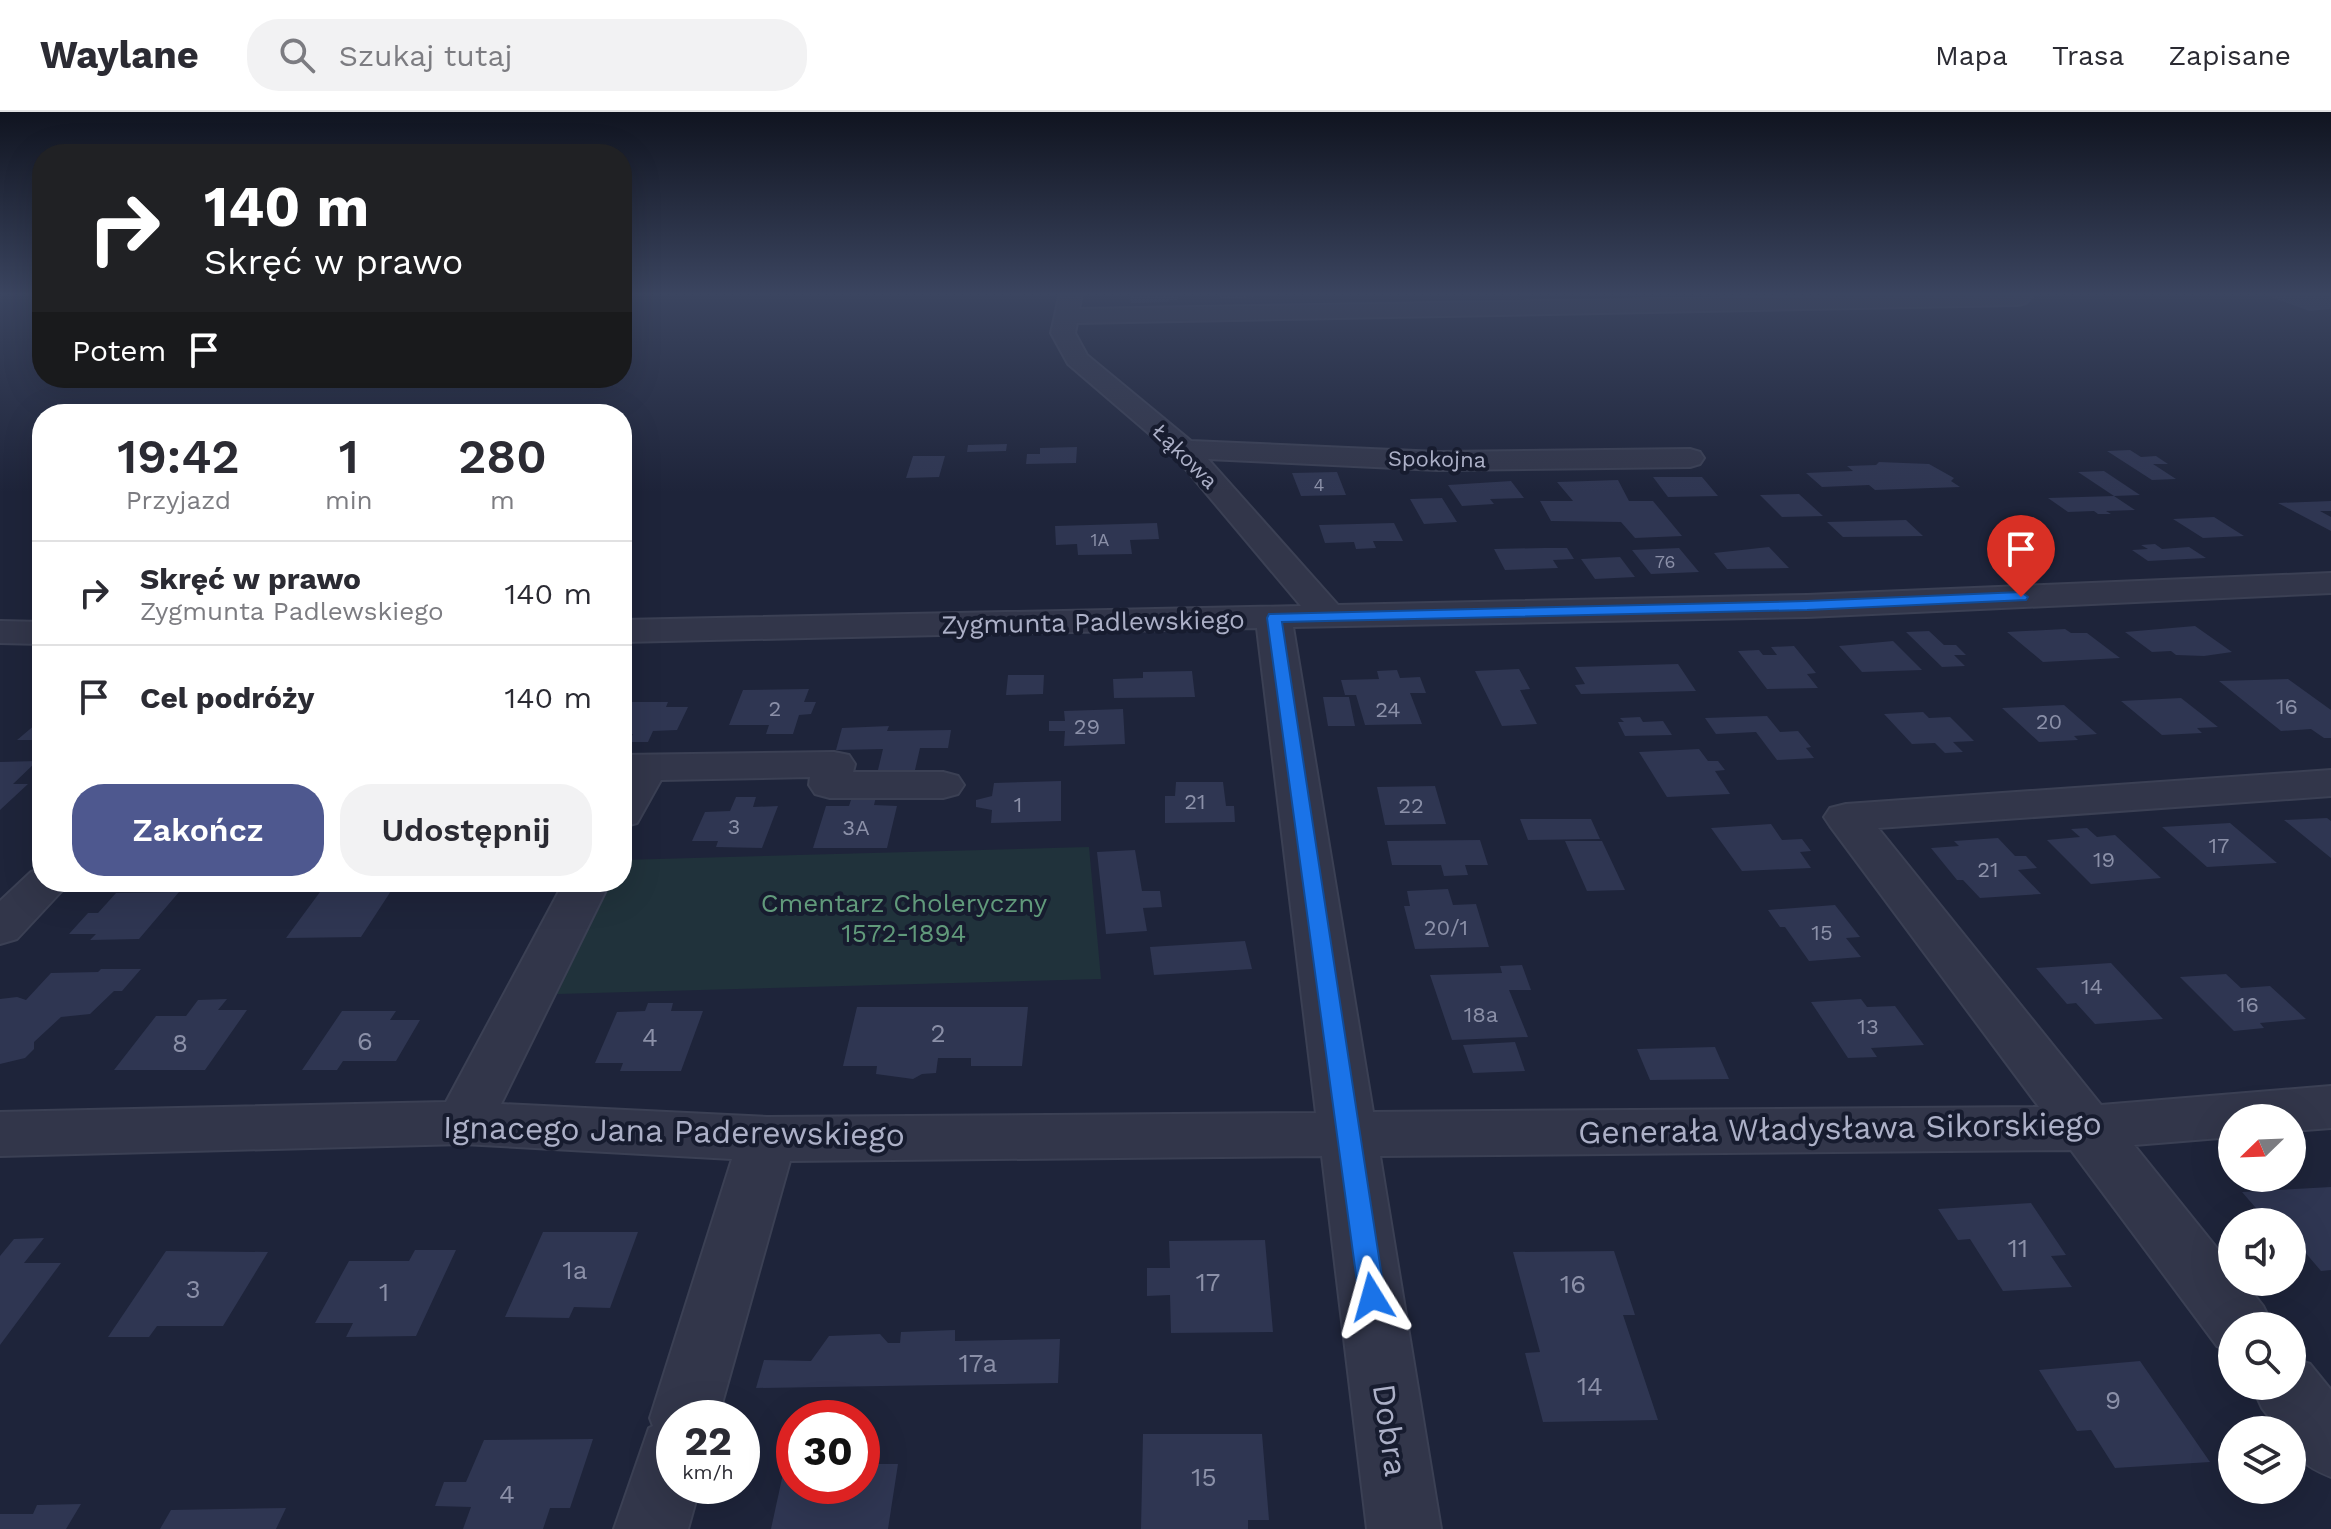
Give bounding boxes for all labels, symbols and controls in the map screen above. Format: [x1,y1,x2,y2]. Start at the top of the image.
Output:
search box [247,19,807,91]
text: Waylane [40,33,199,77]
icon: search [275,33,319,77]
text: Szukaj tutaj [339,38,512,73]
text: Mapa [1935,39,2008,72]
text: Trasa [2052,39,2124,72]
text: Zapisane [2168,39,2291,72]
text: 140 m [204,174,369,240]
icon: right [72,176,176,280]
text: Skręć w prawo [204,241,463,283]
icon: arrive [182,328,226,372]
text: Potem [72,333,166,368]
street label: Łąkowa [1147,418,1223,494]
text: 19:42 [117,428,240,485]
text: 1 [339,428,359,485]
text: 280 [458,428,547,485]
street label: Spokojna [1388,446,1486,472]
house number: 4 [1314,474,1325,495]
text: Przyjazd [126,485,231,515]
text: min [325,485,373,515]
text: m [490,485,515,515]
pin [1987,515,2055,597]
icon: arrive [1999,527,2043,571]
house number: 1A [1091,529,1110,550]
house number: 76 [1655,551,1675,572]
text: Skręć w prawo [140,561,361,596]
icon: right [72,571,116,615]
text: 140 m [504,576,592,611]
text: Zygmunta Padlewskiego [140,596,444,626]
street label: Zygmunta Padlewskiego [941,604,1245,640]
icon: arrive [72,675,116,719]
text: Cel podróży [140,680,314,715]
text: 140 m [504,680,592,715]
house number: 16 [2276,694,2298,719]
house number: 2 [769,696,781,721]
house number: 24 [1375,697,1401,722]
house number: 20 [2036,709,2062,734]
house number: 29 [1074,714,1100,739]
button: Zakończ [72,784,324,876]
button: Udostępnij [340,784,592,876]
house number: 21 [1184,789,1206,814]
house number: 1 [1014,792,1022,817]
house number: 22 [1398,793,1424,818]
house number: 3 [728,814,740,839]
house number: 3A [842,815,870,840]
house number: 17 [2209,833,2229,858]
house number: 19 [2093,847,2115,872]
house number: 21 [1977,857,1999,882]
park label: Cmentarz Choleryczny 1572-1894 [761,888,1048,948]
house number: 20/1 [1424,915,1468,940]
house number: 15 [1811,920,1833,945]
house number: 14 [2081,974,2103,999]
house number: 16 [2237,992,2259,1017]
house number: 18a [1464,1002,1498,1027]
house number: 13 [1857,1014,1879,1039]
house number: 2 [930,1018,946,1048]
house number: 4 [642,1022,658,1052]
house number: 6 [357,1026,373,1056]
house number: 8 [172,1028,188,1058]
street label: Generała Władysława Sikorskiego [1578,1104,2102,1152]
north arrow [2218,1104,2306,1192]
map controls [2218,1104,2306,1504]
street label: Ignacego Jana Paderewskiego [443,1108,905,1154]
button: sound [2218,1208,2306,1296]
house number: 11 [2008,1233,2028,1263]
house number: 1a [563,1255,588,1285]
position arrow [1330,1255,1414,1339]
house number: 17 [1196,1267,1220,1297]
house number: 16 [1560,1269,1586,1299]
house number: 3 [185,1274,201,1304]
house number: 1 [379,1277,389,1307]
button: search [2218,1312,2306,1400]
house number: 17a [959,1348,998,1378]
house number: 14 [1577,1371,1603,1401]
street label: Dobra [1365,1381,1415,1479]
house number: 9 [2105,1385,2121,1415]
speed limit sign: 30 [776,1400,880,1504]
button: layers [2218,1416,2306,1504]
text: 22 [684,1418,732,1465]
text: km/h [682,1460,734,1484]
house number: 15 [1191,1462,1217,1492]
house number: 4 [499,1479,515,1509]

